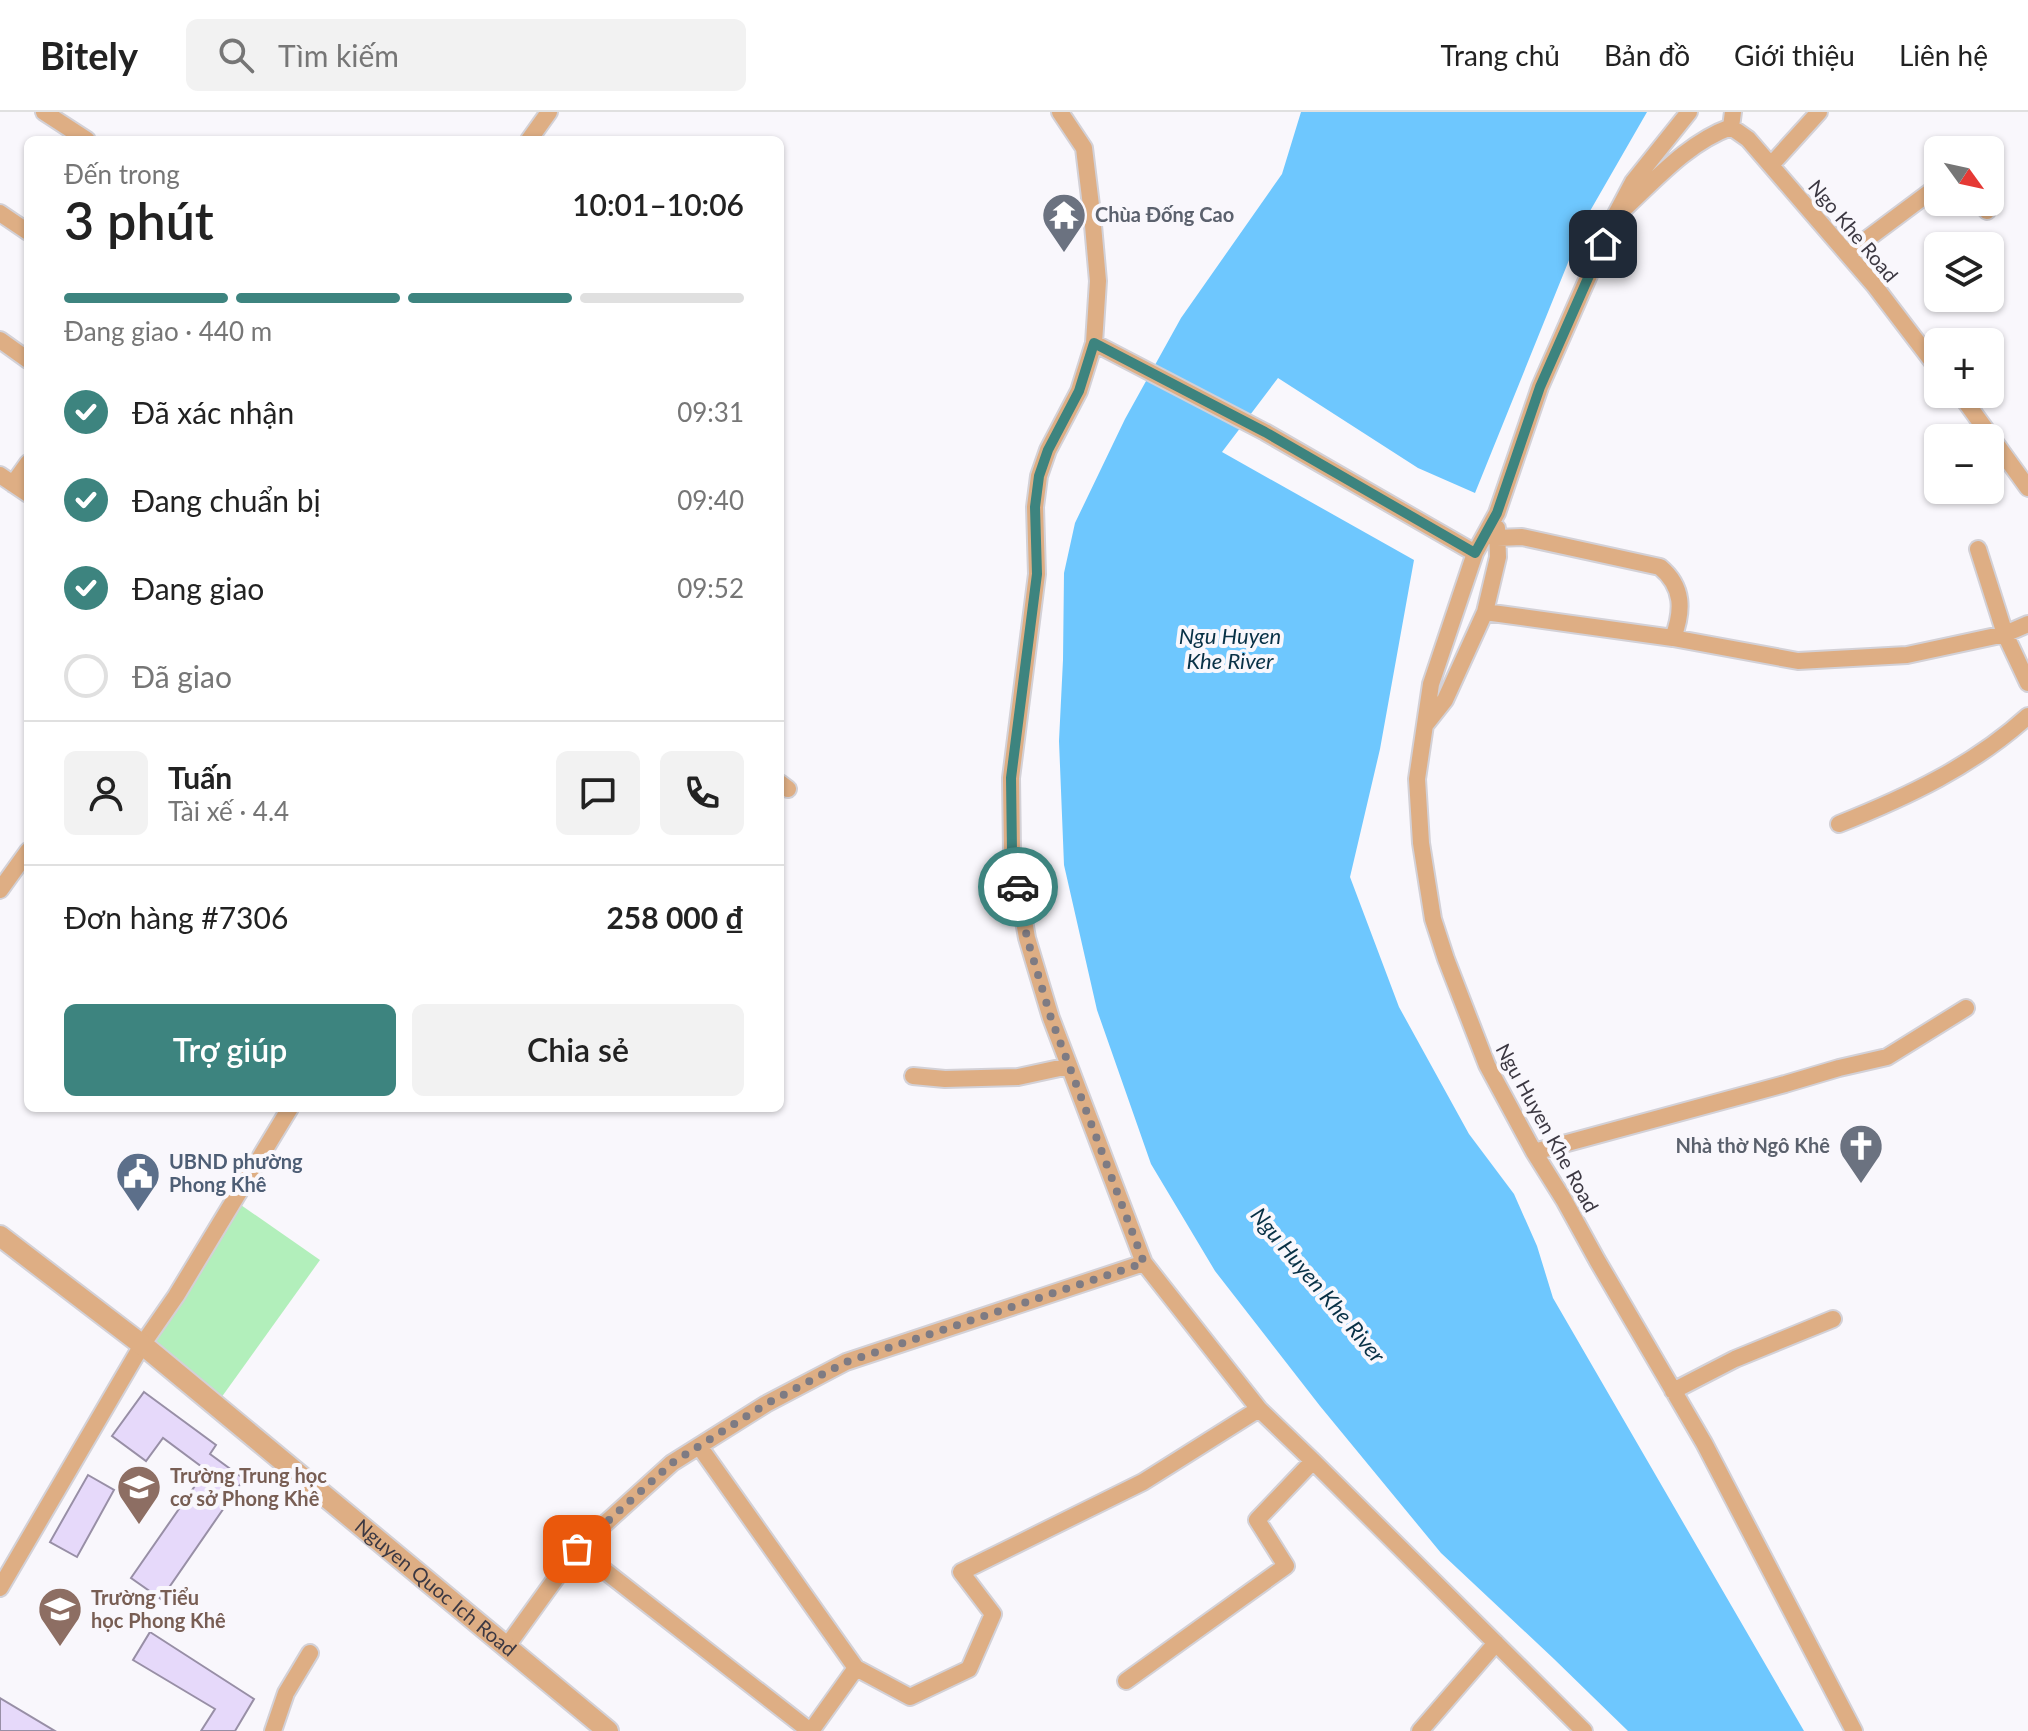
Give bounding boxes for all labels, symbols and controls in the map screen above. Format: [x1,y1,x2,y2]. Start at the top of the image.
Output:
search box [186,19,746,91]
text: Bitely [40,32,138,78]
icon: search [214,33,258,77]
text: Tìm kiếm [278,37,399,73]
text: Trang chủ [1441,38,1560,72]
text: Bản đồ [1604,38,1690,72]
text: Giới thiệu [1734,38,1855,72]
text: Liên hệ [1899,38,1988,72]
north arrow [1924,136,2004,216]
map controls [1924,136,2004,504]
text: Đến trong [64,158,180,190]
street label: Ngo Khe Road [1804,174,1903,286]
text: 10:01–10:06 [572,186,744,222]
text: 3 phút [64,189,214,251]
temple icon: Chùa Đống Cao [1040,191,1088,254]
place label: Chùa Đống Cao [1095,202,1234,226]
pin [1569,210,1637,278]
icon: home [1581,222,1625,266]
button: layers [1924,232,2004,312]
text: Đang giao · 440 m [64,315,272,347]
button: + [1924,328,2004,408]
icon: check [64,390,108,434]
text: Đã xác nhận [132,394,294,430]
text: 09:31 [677,396,744,428]
button: − [1924,424,2004,504]
icon: check [64,478,108,522]
text: Đang chuẩn bị [132,482,321,518]
text: 09:40 [677,484,744,516]
icon: check [64,566,108,610]
text: Đang giao [132,570,264,606]
text: 09:52 [677,572,744,604]
water label: Ngu Huyen Khe River [1179,622,1281,674]
text: Đã giao [132,658,232,694]
button: person [64,751,148,835]
button: chat [556,751,640,835]
button: phone [660,751,744,835]
text: Tuấn [168,759,232,795]
text: Tài xế · 4.4 [168,795,289,827]
courier [978,847,1058,927]
icon: car [996,865,1040,909]
text: Đơn hàng #7306 [64,899,288,935]
text: 258 000 ₫ [606,899,744,935]
button: Trợ giúp [64,1004,396,1096]
button: Chia sẻ [412,1004,744,1096]
street label: Ngu Huyen Khe Road [1492,1039,1604,1216]
church icon: Nhà thờ Ngô Khê [1837,1122,1885,1185]
place label: Nhà thờ Ngô Khê [1675,1133,1830,1157]
place label: UBND phường Phong Khê [169,1149,303,1196]
public building icon: UBND phường Phong Khê [114,1150,162,1213]
water label: Ngu Huyen Khe River [1246,1202,1392,1368]
school or university icon: Trường Trung học cơ sở Phong Khê [115,1463,163,1526]
place label: Trường Trung học cơ sở Phong Khê [170,1463,327,1510]
street label: Nguyen Quoc Ich Road [351,1513,522,1661]
pin [543,1515,611,1583]
icon: bag [555,1527,599,1571]
school or university icon: Trường Tiểu học Phong Khê [36,1585,84,1648]
place label: Trường Tiểu học Phong Khê [91,1585,226,1632]

